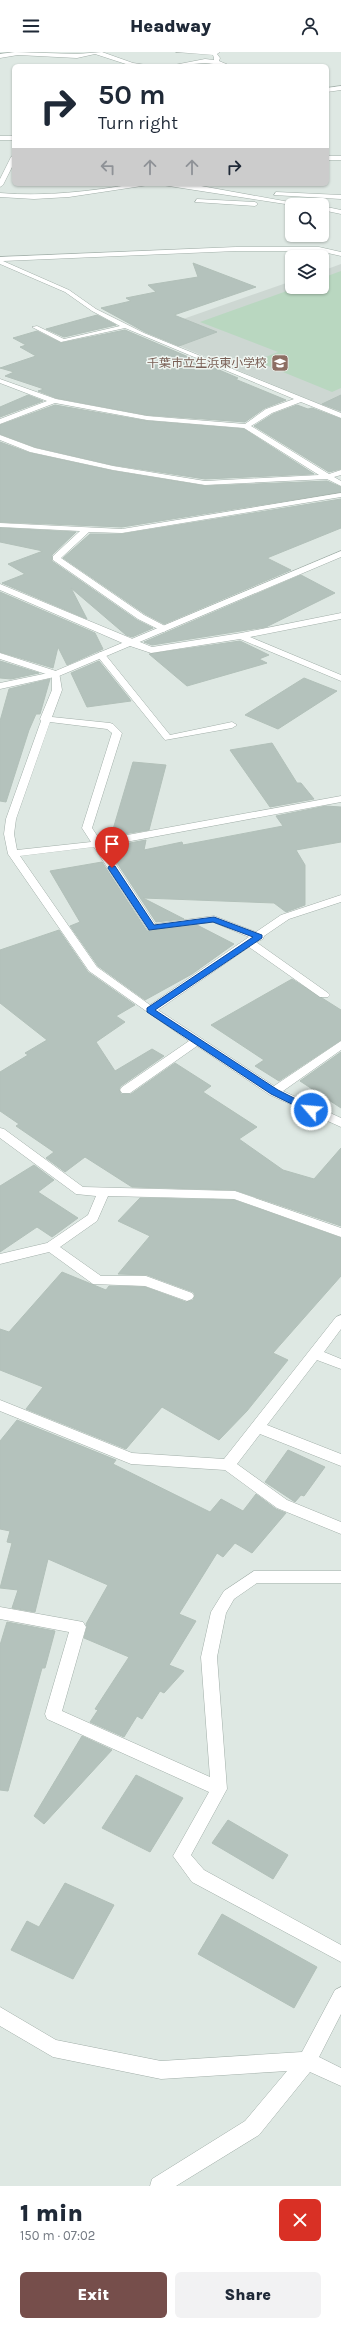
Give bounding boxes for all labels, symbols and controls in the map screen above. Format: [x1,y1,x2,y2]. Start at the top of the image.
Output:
icon: menu [20,15,42,37]
text: Headway [130,15,211,37]
icon: person [299,15,321,37]
text: 50 m [98,78,166,111]
icon: right [32,80,84,132]
text: Turn right [98,112,178,134]
icon: left [97,156,119,178]
icon: ahead [139,156,161,178]
icon: ahead [181,156,203,178]
icon: right [223,156,245,178]
map controls [285,198,329,294]
button: search [285,198,329,242]
button: layers [285,250,329,294]
school or university icon: 千葉市立生浜東小学校 [270,353,290,373]
place label: 千葉市立生浜東小学校 [147,356,267,370]
pin [95,827,129,868]
icon: arrive [101,833,123,855]
position arrow [290,1089,332,1131]
text: 1 min [20,2199,83,2227]
button: close [279,2199,321,2241]
text: 150 m · 07:02 [20,2228,95,2243]
button: Exit [20,2272,167,2318]
button: Share [175,2272,321,2318]

